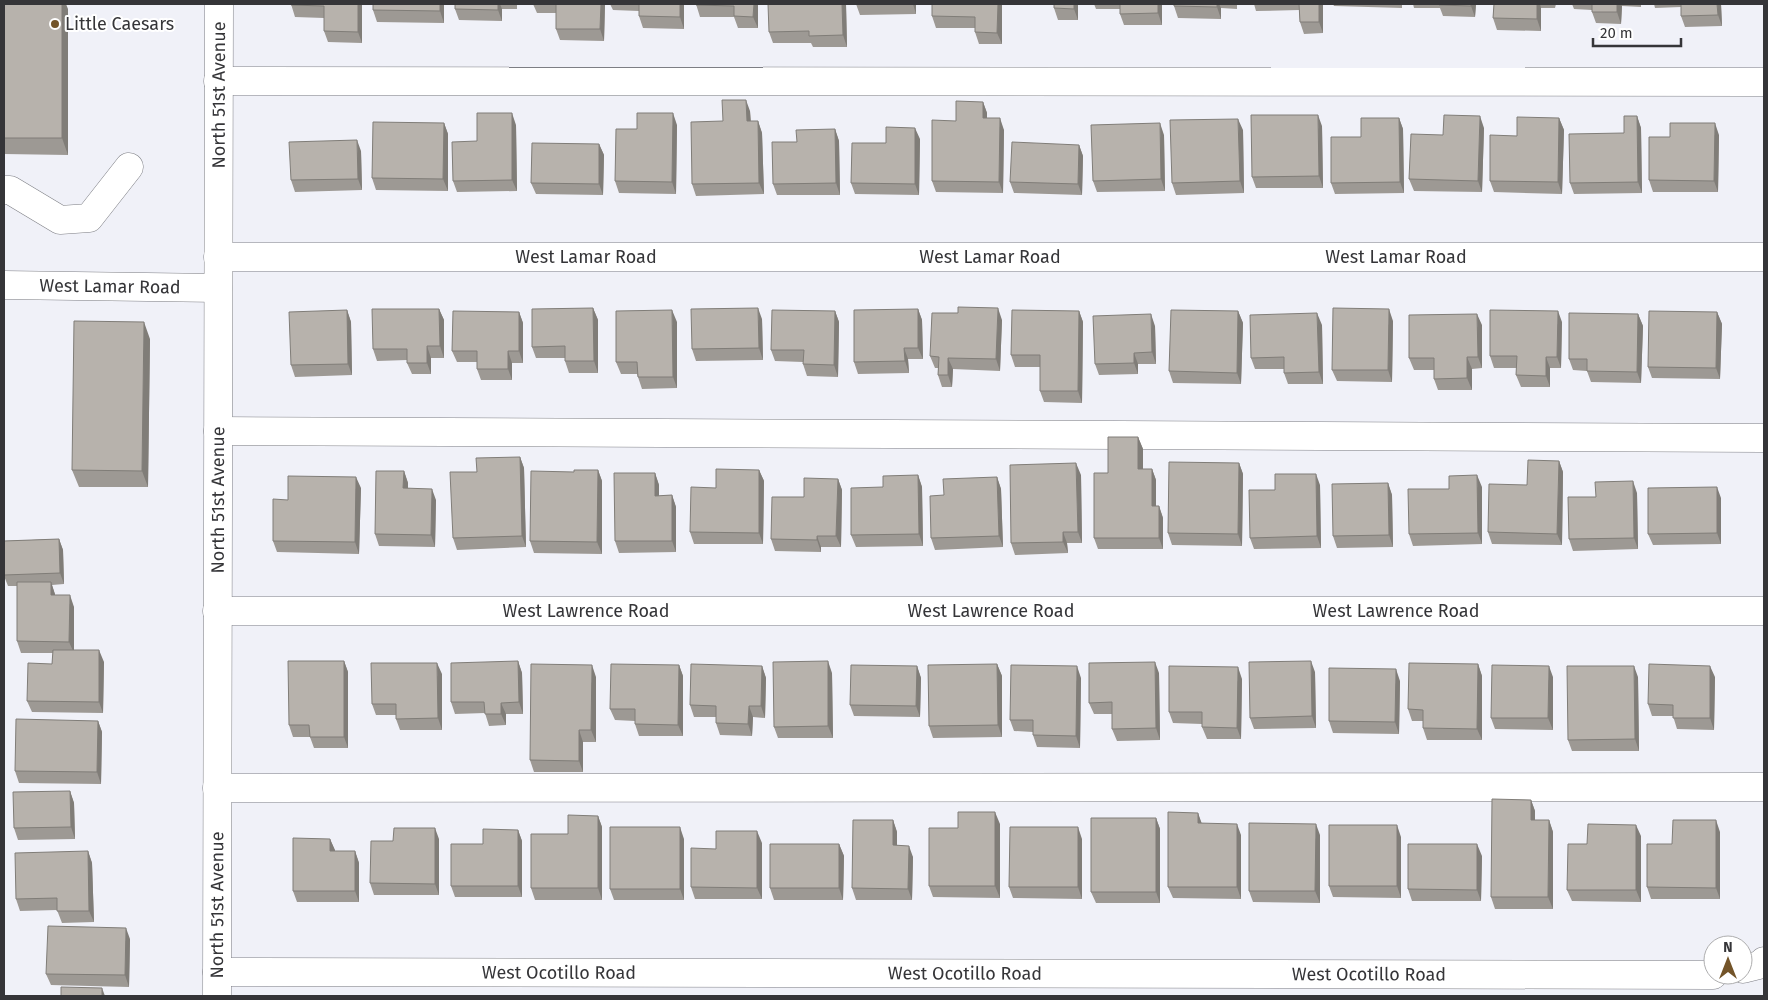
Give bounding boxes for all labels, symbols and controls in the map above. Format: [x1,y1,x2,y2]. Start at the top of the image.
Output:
place label: Little Caesars [65,13,174,35]
scale bar [1593,15,1680,47]
marker: Little Caesars [49,18,61,30]
street label: North 51st Avenue [208,21,230,169]
text: 20 m [1600,24,1633,42]
street label: West Lamar Road [515,246,657,268]
street label: West Lamar Road [919,246,1061,268]
street label: West Lamar Road [1325,246,1467,268]
street label: West Lamar Road [39,274,181,298]
street label: North 51st Avenue [207,426,229,574]
street label: West Lawrence Road [503,600,669,622]
street label: West Lawrence Road [908,600,1074,622]
street label: West Lawrence Road [1313,600,1479,622]
street label: North 51st Avenue [206,831,228,979]
north arrow [1703,935,1753,985]
text: N [1723,939,1733,956]
street label: West Ocotillo Road [482,962,636,984]
street label: West Ocotillo Road [888,962,1042,985]
street label: West Ocotillo Road [1292,963,1446,985]

